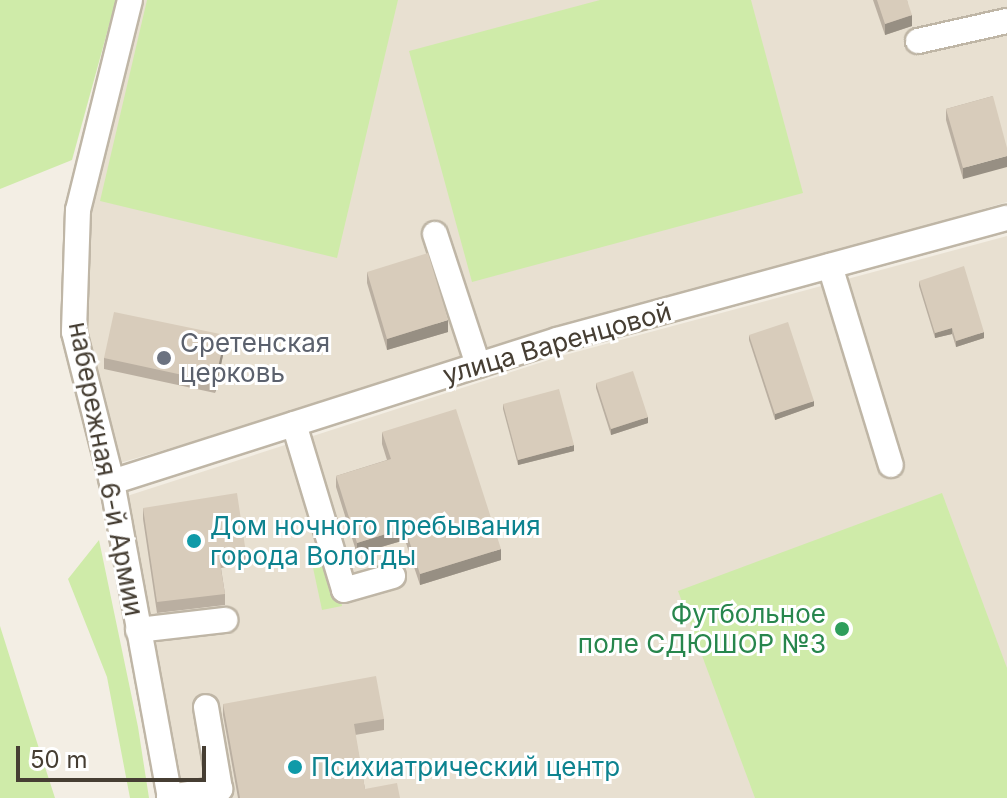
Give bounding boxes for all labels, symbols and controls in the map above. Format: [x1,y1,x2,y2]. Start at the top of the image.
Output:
street label: улица Варенцовой [439,295,675,391]
street label: набережная 6-й Армии [62,319,150,619]
place label: Сретенская церковь [180,327,330,388]
marker: Сретенская церковь [155,349,173,367]
place label: Дом ночного пребывания города Вологды [210,510,541,572]
marker: Дом ночного пребывания города Вологды [185,532,203,550]
place label: Футбольное поле СДЮШОР №3 [578,598,826,660]
marker: Футбольное поле СДЮШОР №3 [833,620,851,638]
scale bar [20,730,210,780]
text: 50 m [30,745,88,774]
place label: Психиатрический центр [311,751,620,783]
marker: Психиатрический центр [286,758,304,776]

